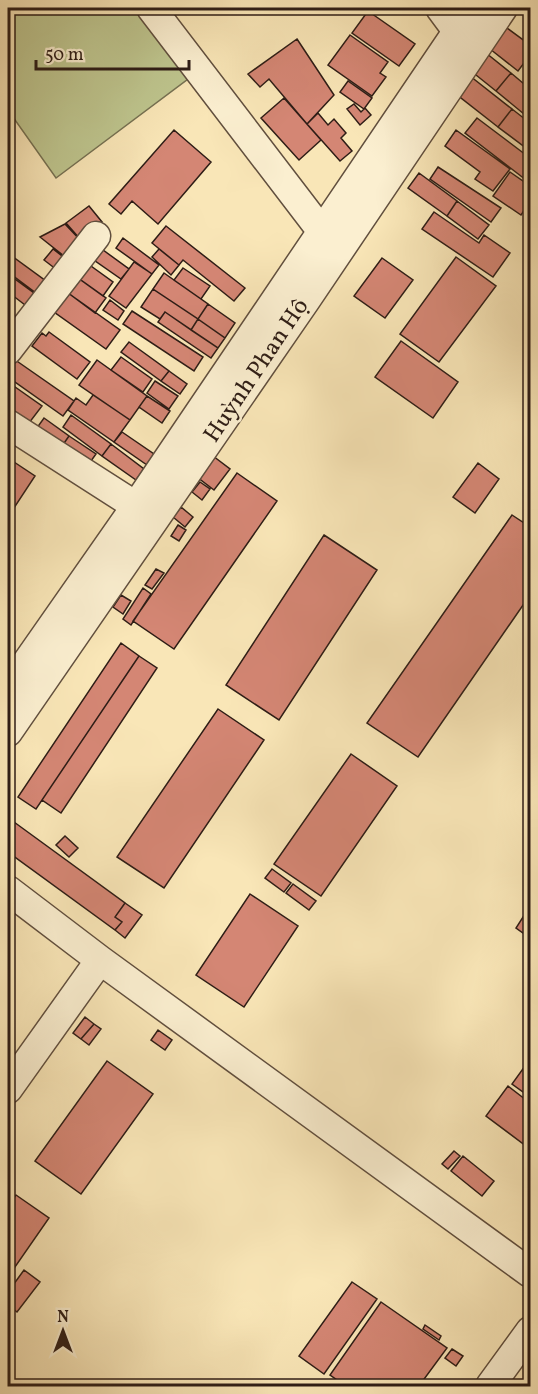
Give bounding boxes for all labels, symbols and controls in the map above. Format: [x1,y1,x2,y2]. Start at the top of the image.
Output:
scale bar [36,33,189,71]
text: 50 m [45,43,84,68]
street label: Huỳnh Phan Hộ [196,292,318,450]
north arrow [33,1301,93,1361]
text: N [57,1307,69,1329]

